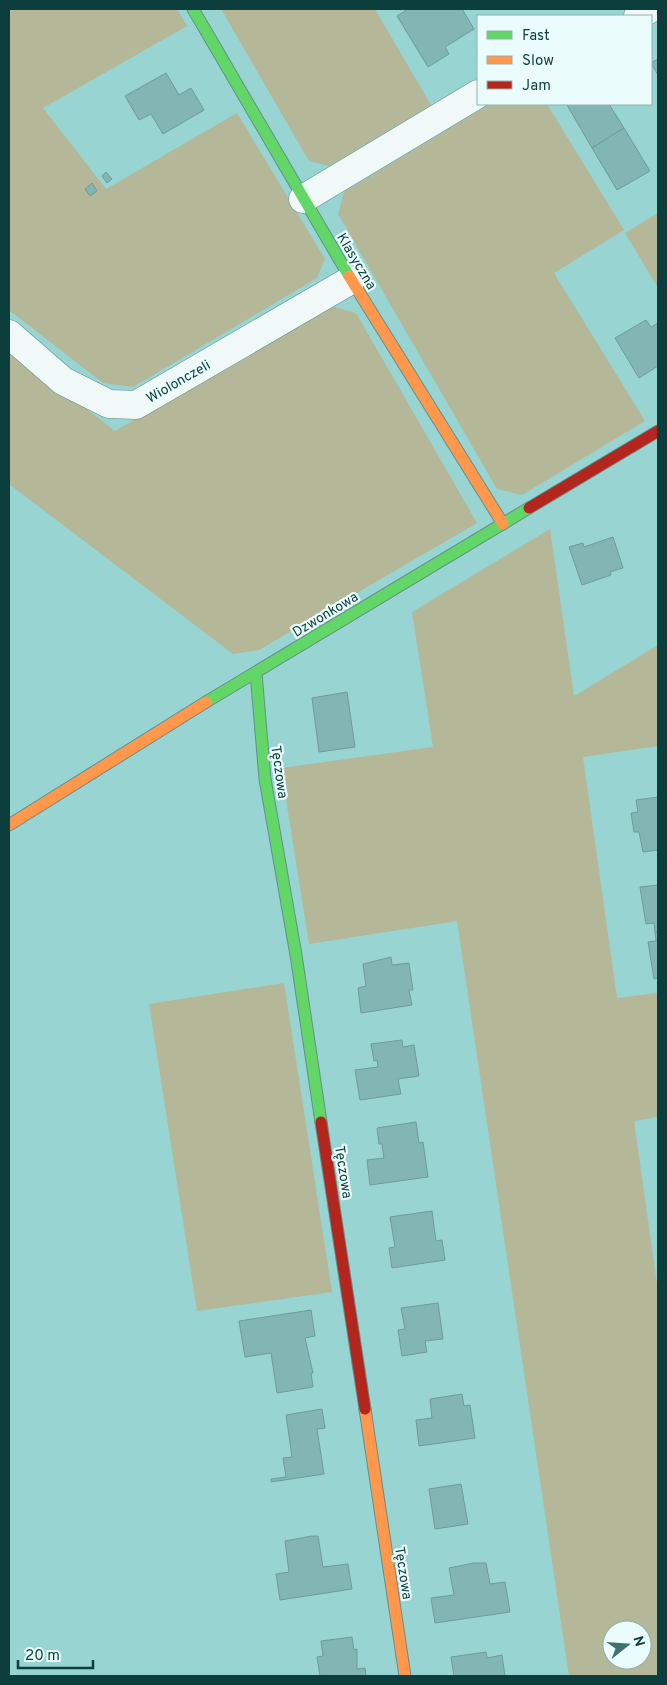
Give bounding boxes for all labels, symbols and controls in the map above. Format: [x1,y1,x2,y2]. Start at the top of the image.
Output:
legend [477,15,652,105]
text: Fast [522,27,550,46]
text: Slow [522,52,554,71]
text: Jam [522,77,551,96]
street label: Klasyczna [332,230,379,293]
street label: Wiolonczeli [144,357,214,407]
street label: Dzwonkowa [290,589,362,642]
street label: Tęczowa [266,745,291,800]
street label: Tęczowa [330,1145,355,1200]
street label: Tęczowa [390,1546,415,1601]
north arrow [602,1620,652,1670]
text: N [628,1634,648,1649]
scale bar [18,1638,92,1670]
text: 20 m [25,1647,60,1666]

